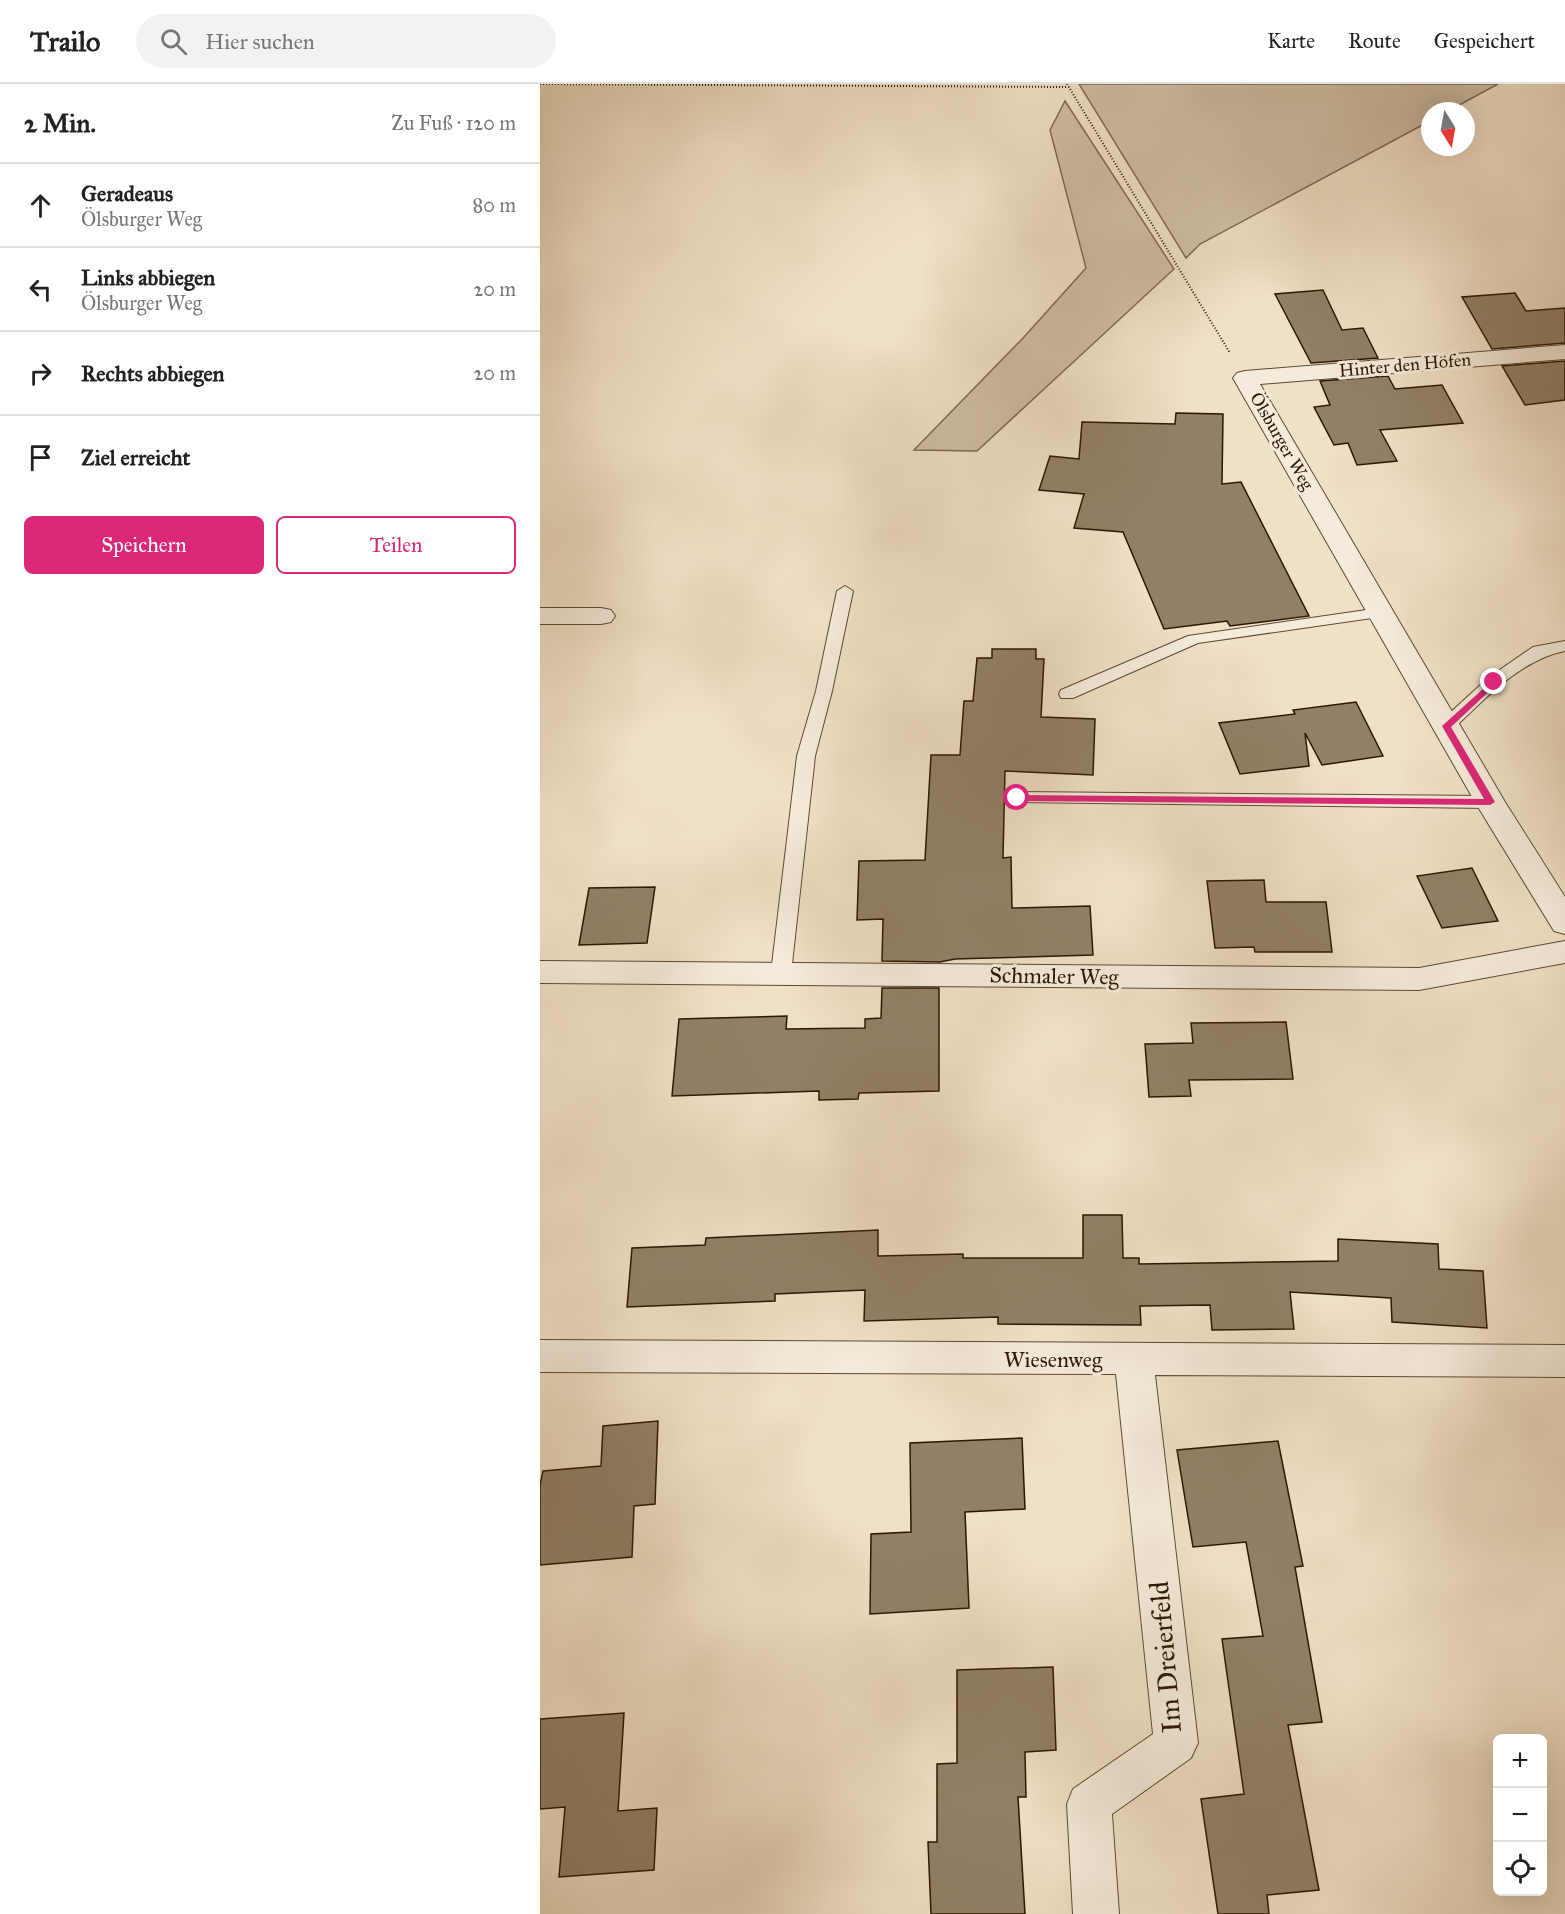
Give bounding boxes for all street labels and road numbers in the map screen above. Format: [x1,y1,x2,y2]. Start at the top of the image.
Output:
street label: Hinter den Höfen [1338,348,1472,382]
street label: Ölsburger Weg [1244,388,1320,495]
street label: Schmaler Weg [989,961,1120,991]
street label: Wiesenweg [1004,1346,1103,1373]
street label: Im Dreierfeld [1142,1579,1188,1734]

